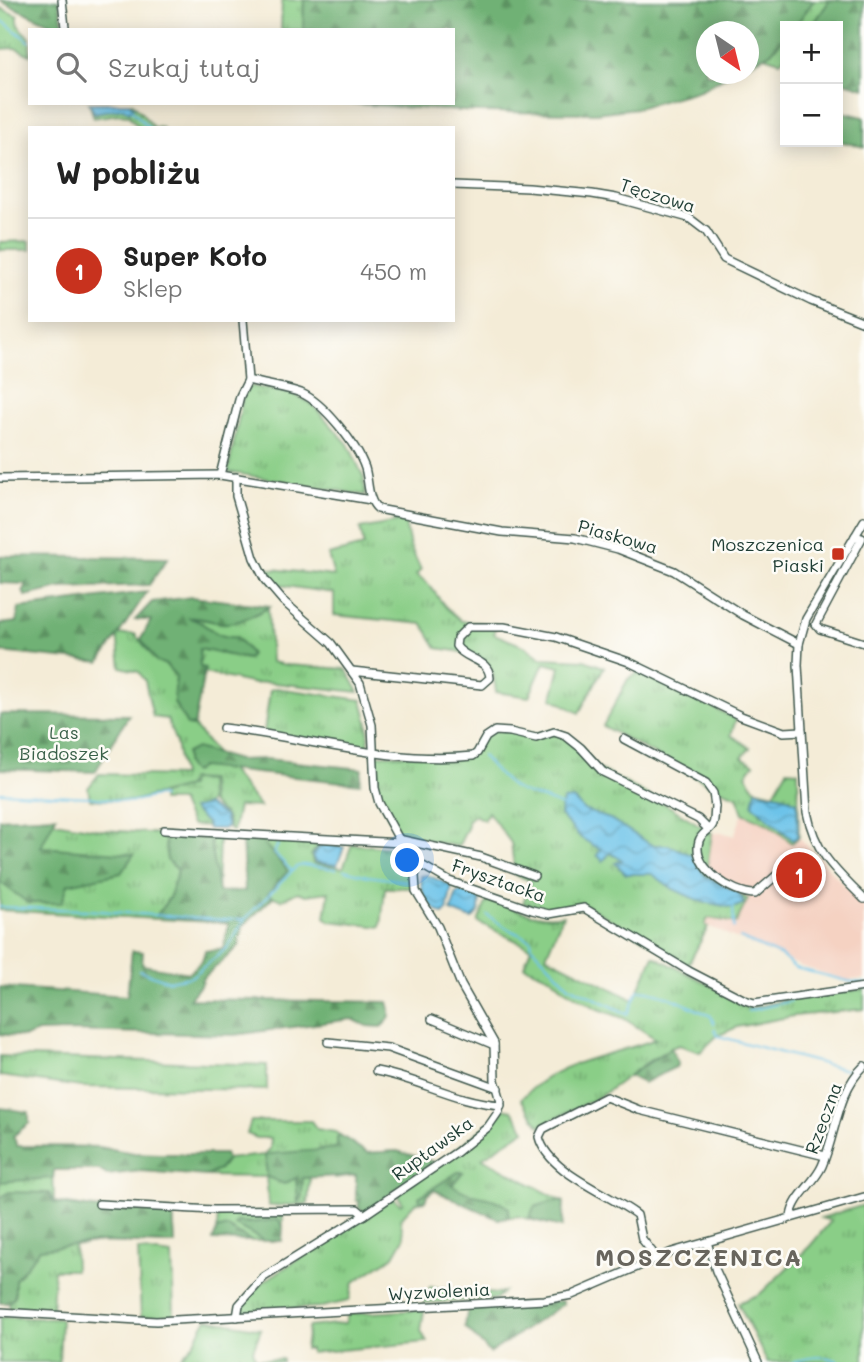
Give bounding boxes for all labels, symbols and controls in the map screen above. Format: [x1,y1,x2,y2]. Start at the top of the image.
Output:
north arrow [696,21,759,84]
map controls [780,21,843,147]
button: + [780,21,843,84]
search box [28,28,455,105]
icon: search [52,48,90,86]
text: Szukaj tutaj [108,50,260,84]
button: − [780,84,843,147]
text: W pobliżu [56,152,201,192]
street label: Tęczowa [617,172,699,218]
text: Super Koło [123,239,267,273]
text: 1 [74,256,84,286]
text: 450 m [360,256,427,286]
text: Sklep [123,273,182,303]
street label: Piaskowa [575,513,661,559]
place label: Moszczenica Piaski [711,532,824,577]
marker: Moszczenica Piaski [830,546,846,562]
park label: Las Biadoszek [19,720,109,765]
your location [390,843,424,877]
pin: 1 [776,849,822,901]
street label: Frysztacka [449,853,549,907]
street label: Rzeczna [799,1079,847,1157]
street label: Ruptawska [386,1110,478,1186]
district label: MOSZCZENICA [595,1241,803,1272]
street label: Wyzwolenia [387,1276,491,1306]

